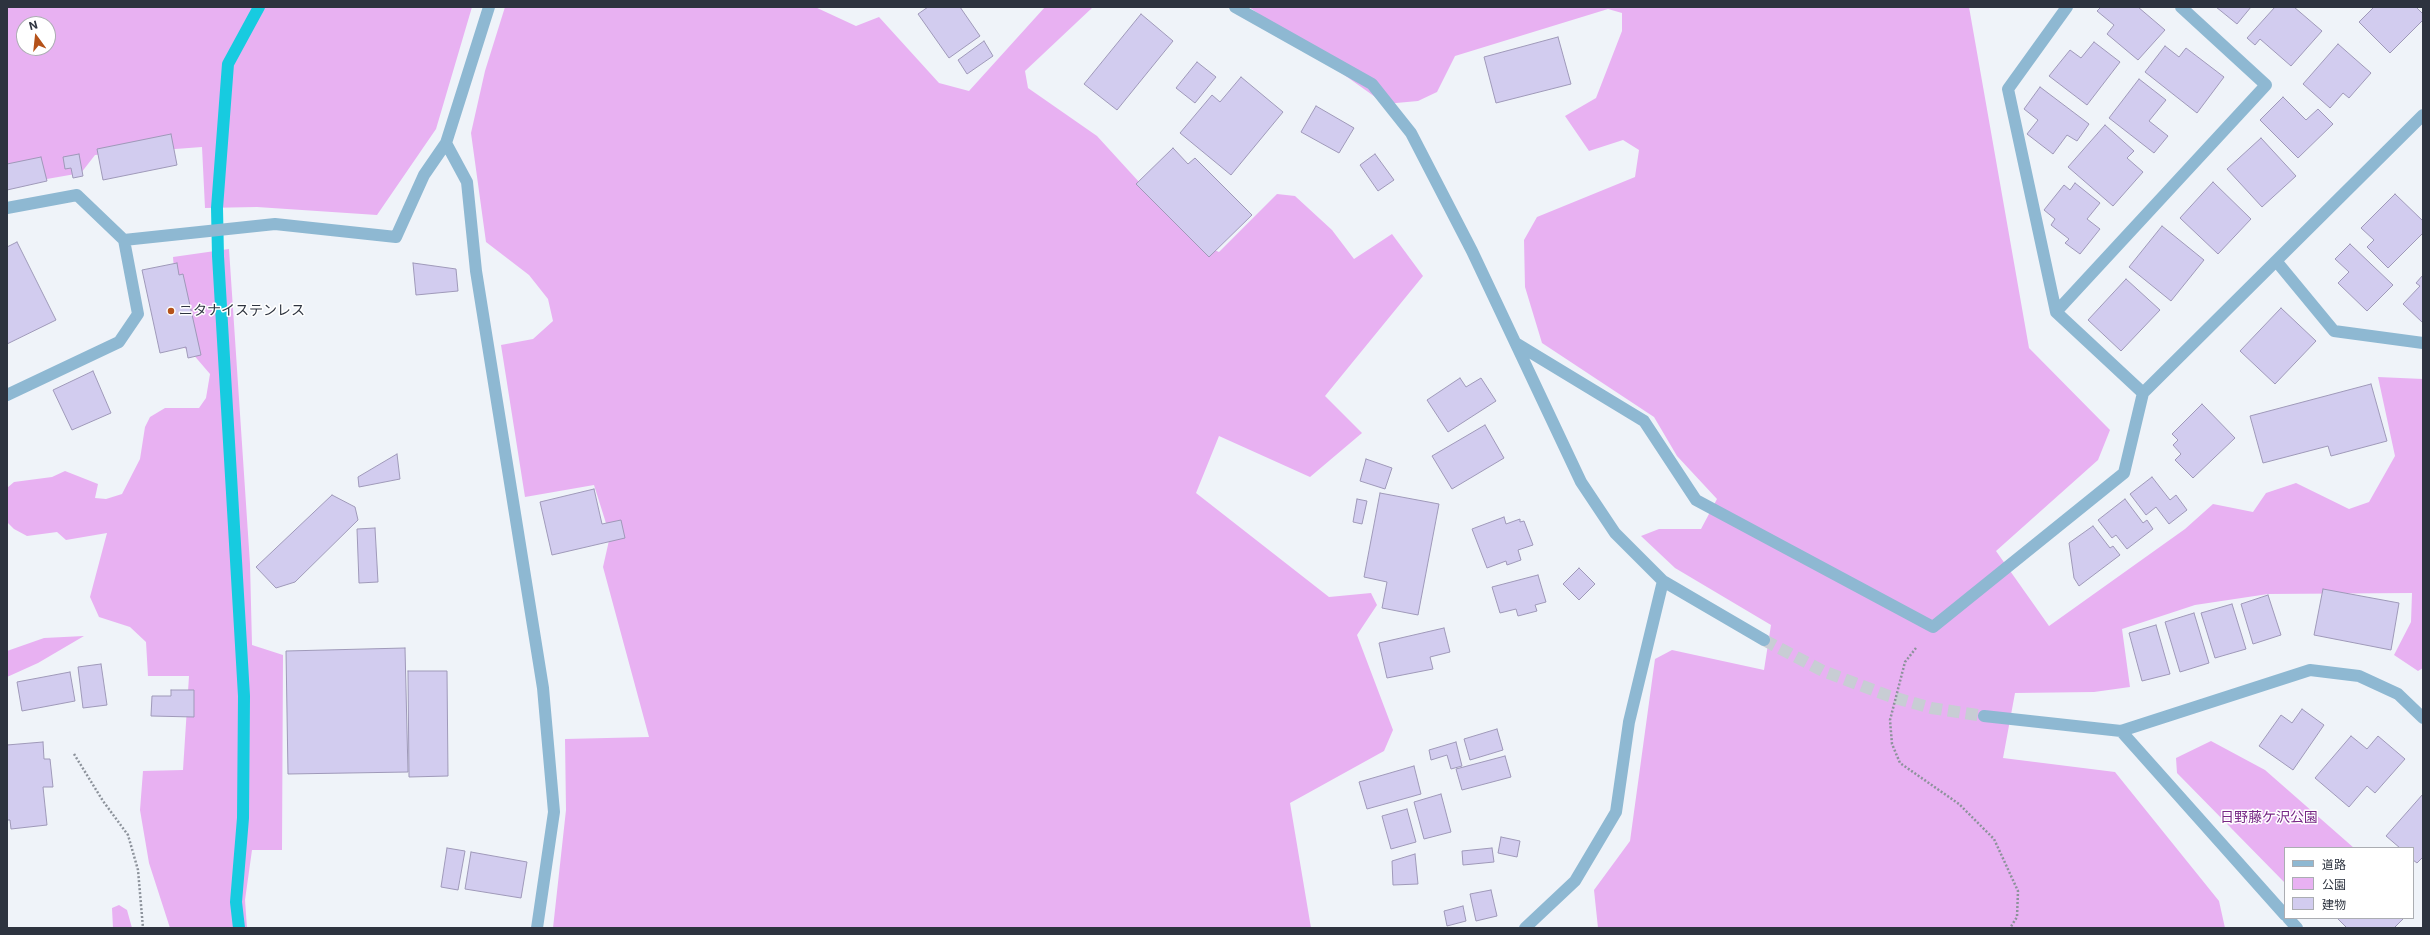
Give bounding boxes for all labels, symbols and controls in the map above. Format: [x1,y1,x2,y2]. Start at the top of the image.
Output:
north arrow [16,16,56,56]
text: N [27,18,39,33]
place label: ニタナイステンレス [179,303,305,319]
marker: ニタナイステンレス [166,306,176,316]
park label: 日野藤ケ沢公園 [2220,810,2318,826]
legend [2284,847,2414,919]
text: 道路 [2322,857,2346,872]
text: 公園 [2322,877,2346,892]
text: 建物 [2322,897,2346,912]

